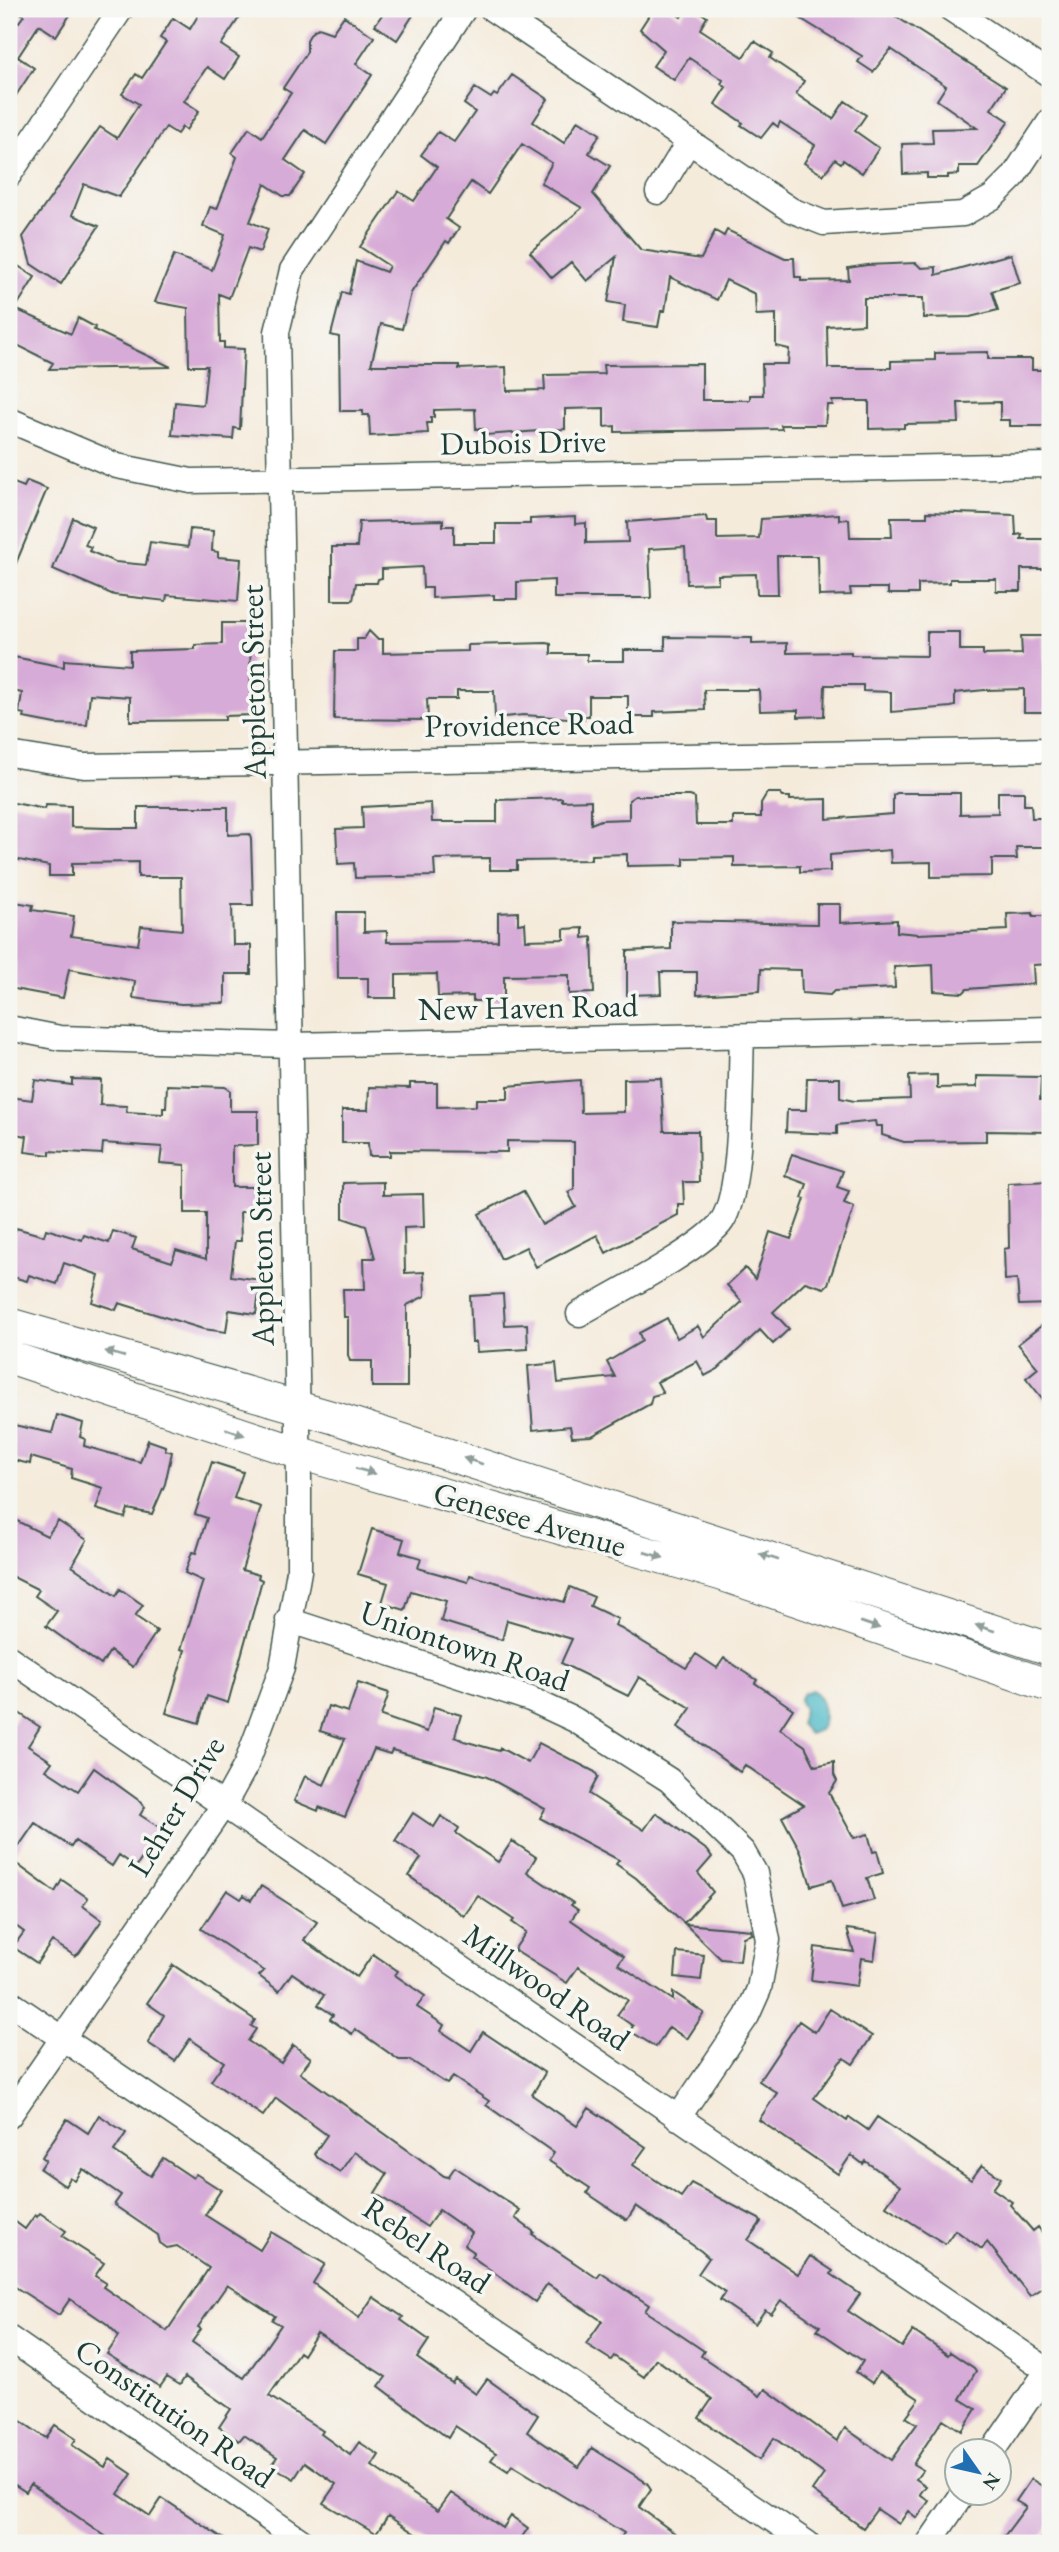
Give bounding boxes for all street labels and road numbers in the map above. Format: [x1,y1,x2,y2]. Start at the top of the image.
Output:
street label: Dubois Drive [440,420,606,464]
street label: Appleton Street [230,584,276,781]
street label: Providence Road [424,701,635,747]
street label: New Haven Road [418,984,639,1030]
street label: Appleton Street [238,1151,284,1348]
street label: Genesee Avenue [429,1471,631,1567]
street label: Uniontown Road [355,1591,576,1702]
street label: Lehrer Drive [118,1728,234,1884]
street label: Millwood Road [455,1914,639,2060]
street label: Rebel Road [355,2187,500,2303]
street label: Constitution Road [67,2329,284,2498]

